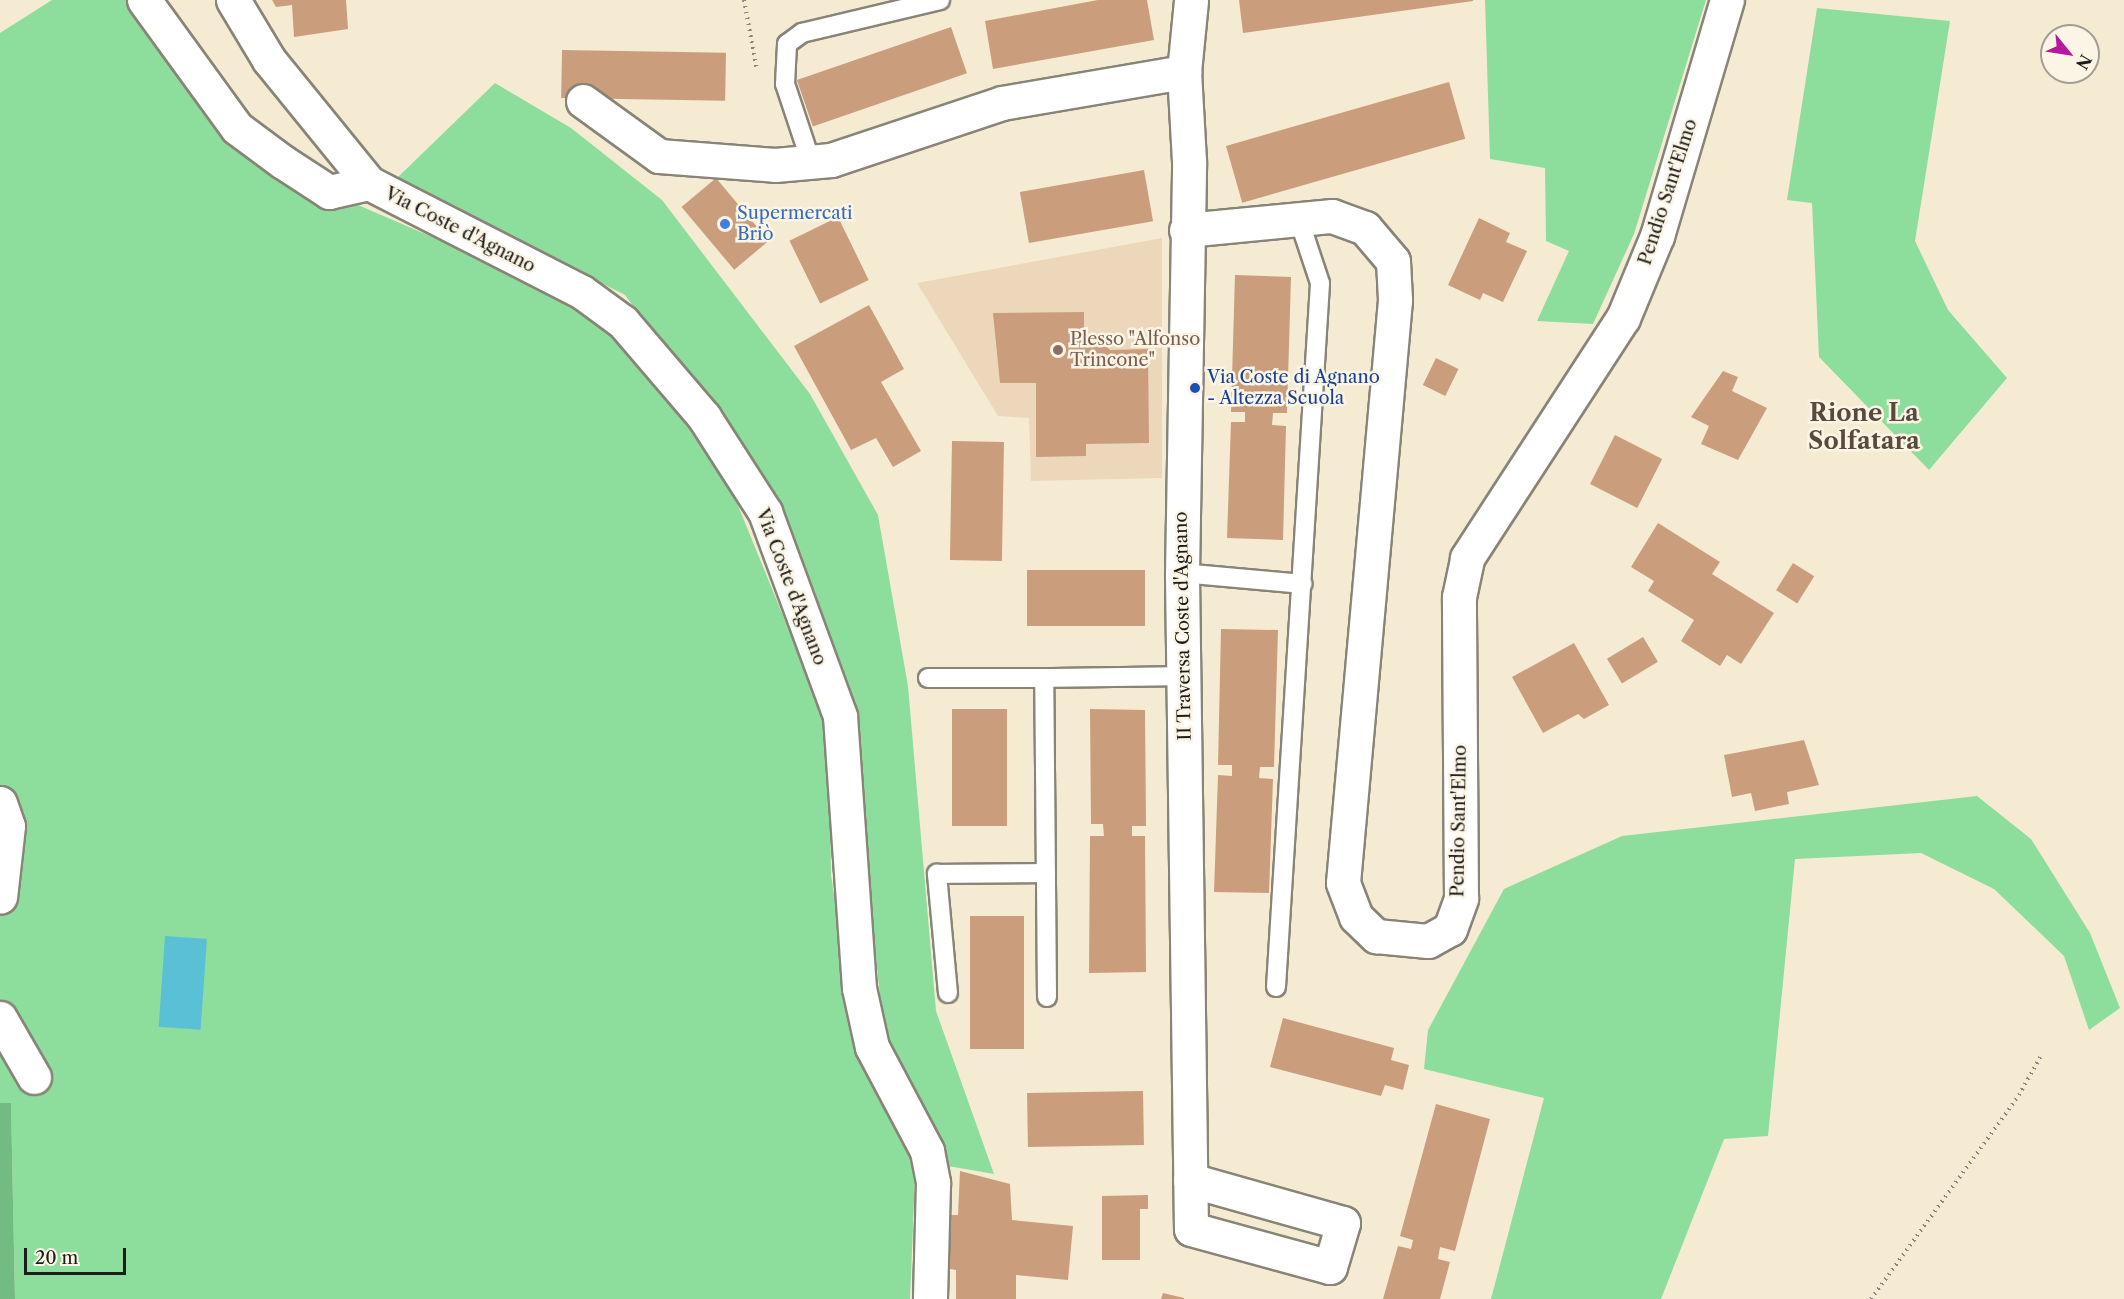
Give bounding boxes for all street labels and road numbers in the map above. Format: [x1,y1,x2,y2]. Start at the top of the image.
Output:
street label: Pendio Sant'Elmo [1634,116,1702,268]
street label: Via Coste d'Agnano [381,183,539,277]
street label: Via Coste d'Agnano [751,506,831,668]
street label: II Traversa Coste d'Agnano [1170,511,1196,741]
street label: Pendio Sant'Elmo [1447,745,1471,897]

